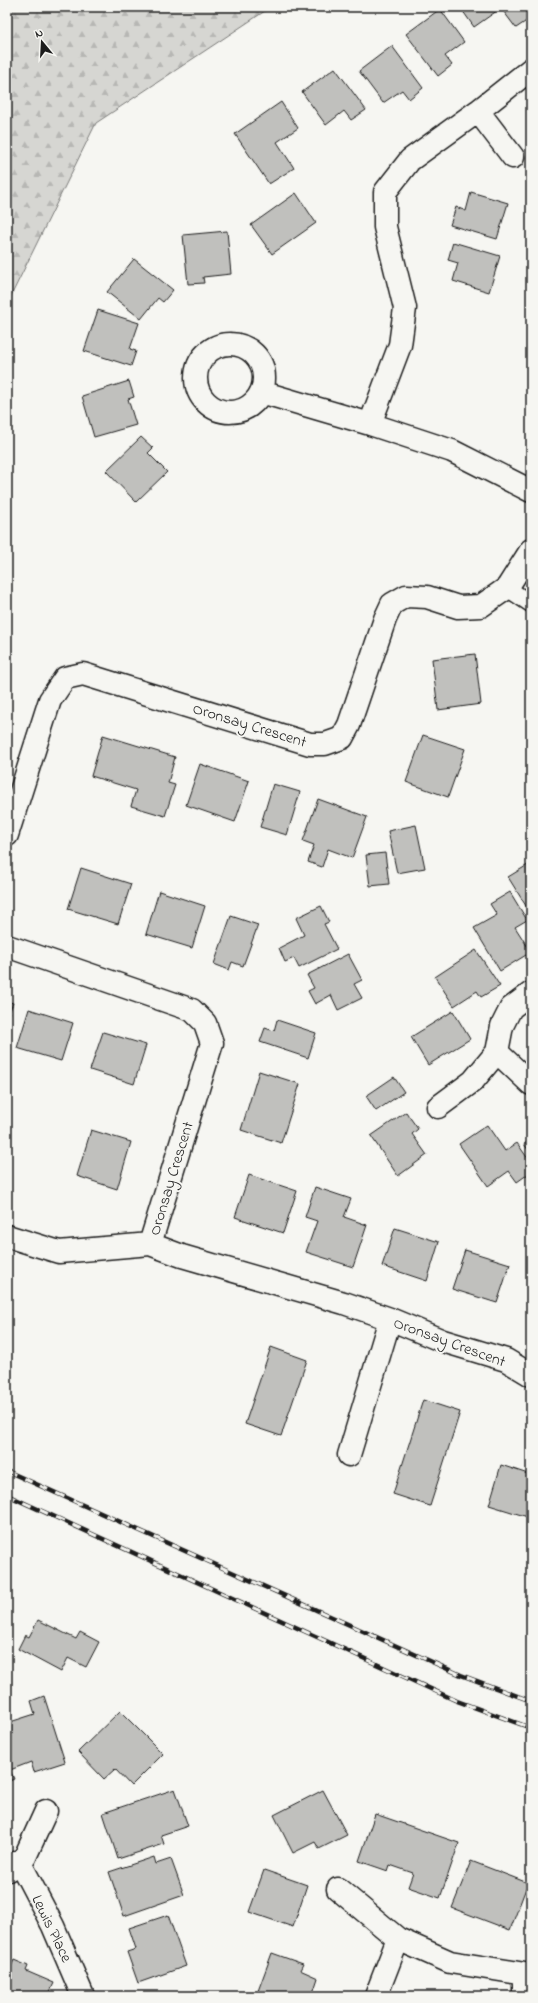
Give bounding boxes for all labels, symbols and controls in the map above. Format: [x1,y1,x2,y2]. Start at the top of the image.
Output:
north arrow [22,22,62,62]
text: N [33,25,45,42]
street label: Oronsay Crescent [190,697,310,755]
street label: Oronsay Crescent [143,1118,201,1238]
street label: Oronsay Crescent [390,1311,509,1375]
street label: Lewis Place [25,1891,78,1967]

